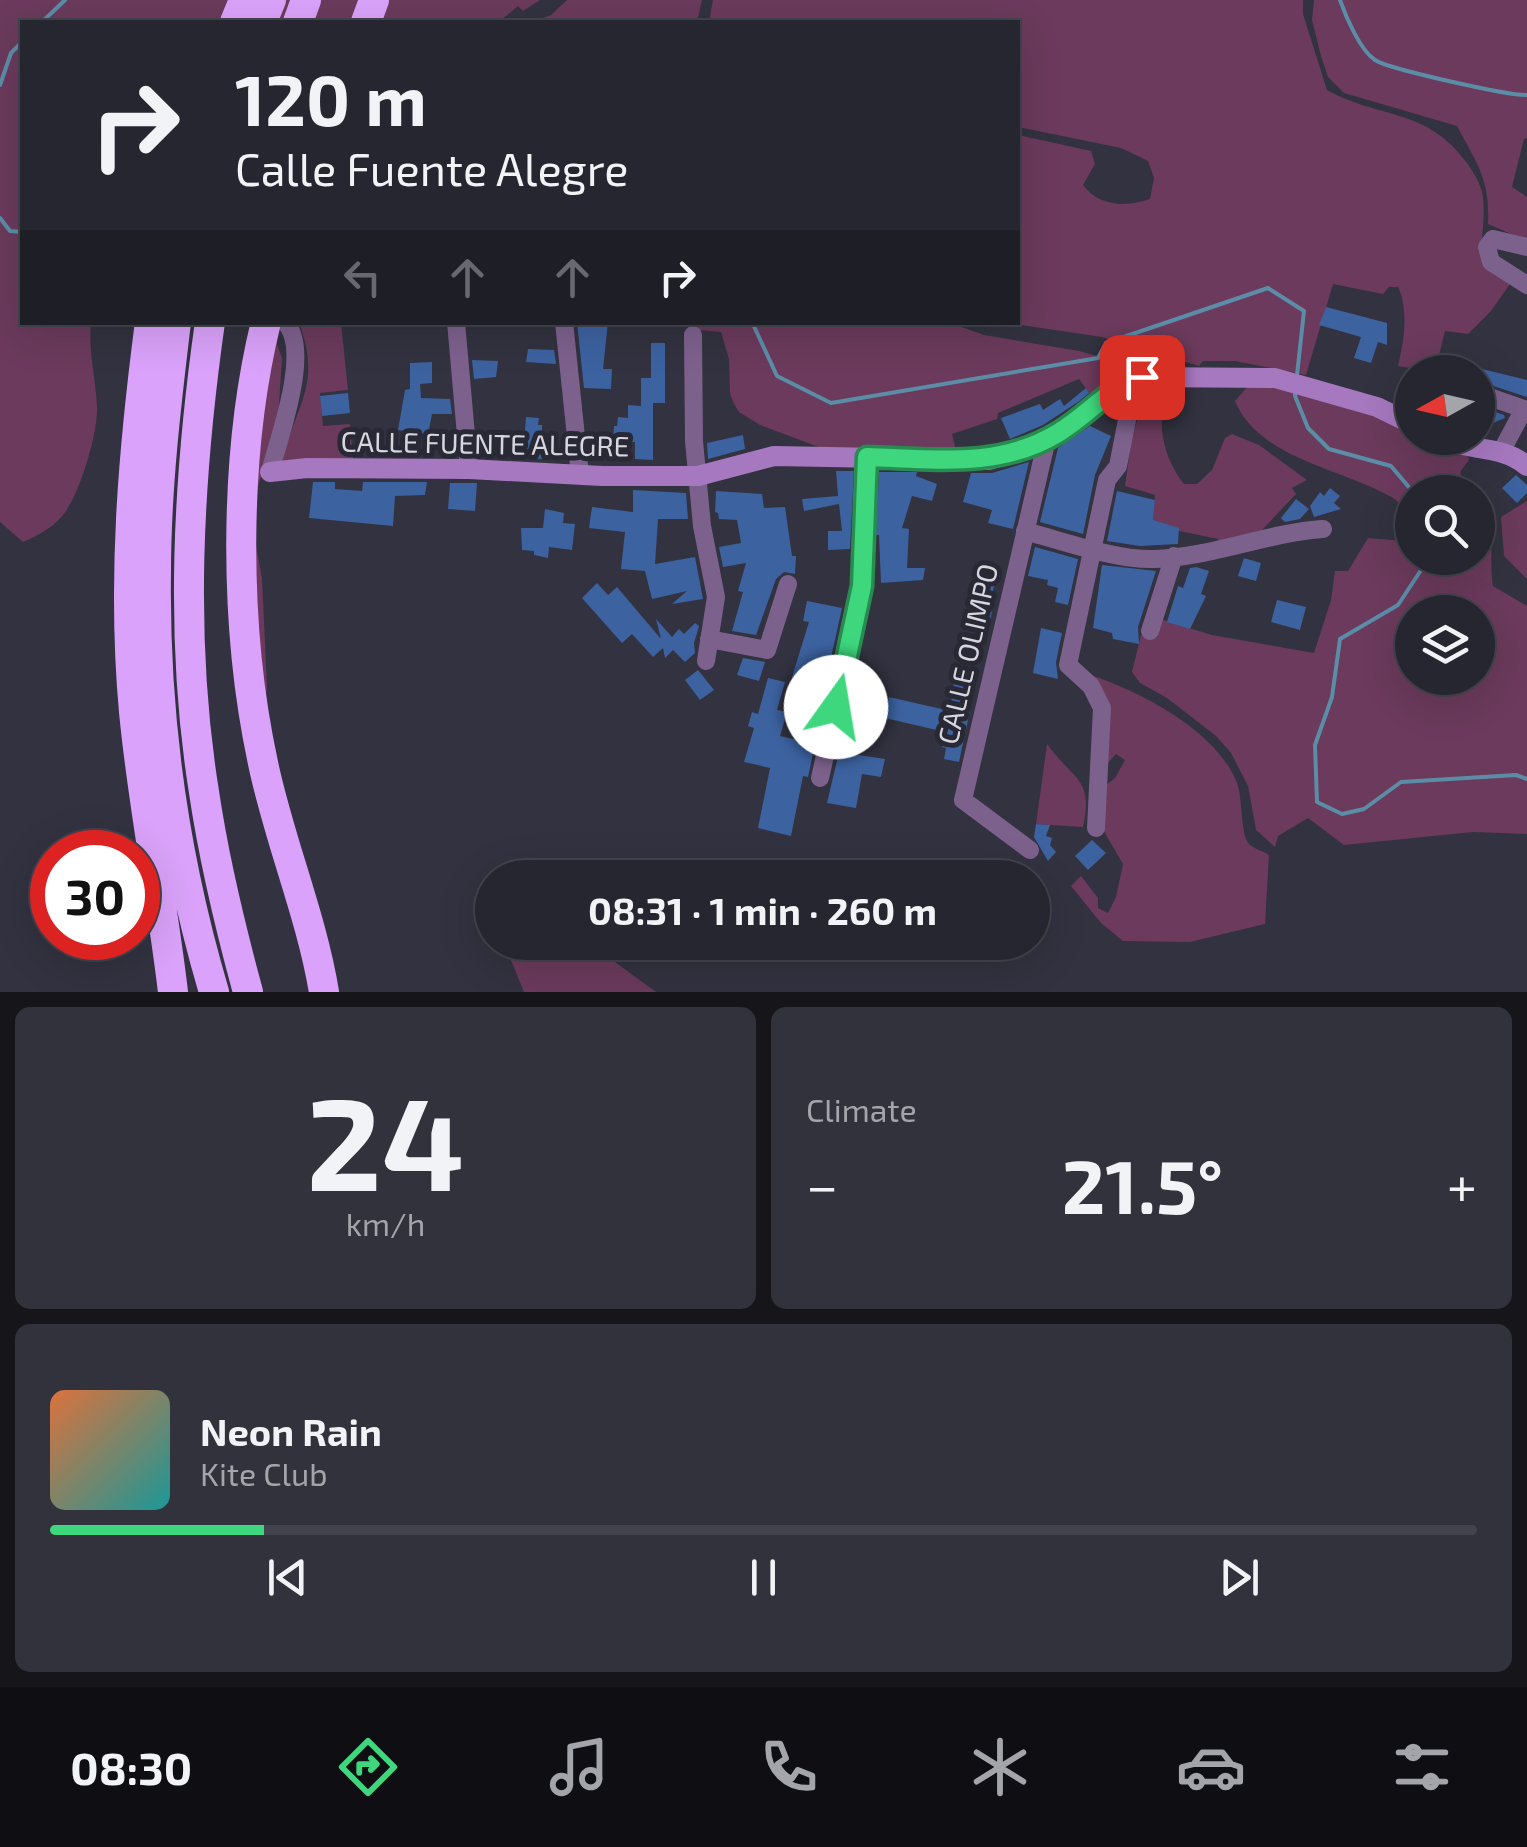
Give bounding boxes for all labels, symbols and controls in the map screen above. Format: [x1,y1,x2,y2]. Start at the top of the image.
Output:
text: 120 m [235,56,427,140]
icon: right [70,60,200,190]
text: Calle Fuente Alegre [235,141,628,195]
icon: left [335,250,390,305]
icon: ahead [440,250,495,305]
icon: ahead [545,250,600,305]
icon: right [650,250,705,305]
pin [1100,335,1185,420]
icon: arrive [1115,350,1170,405]
north arrow [1395,355,1495,455]
map controls [1395,355,1495,695]
street label: CALLE FUENTE ALEGRE [340,423,630,463]
button: search [1395,475,1495,575]
street label: CALLE OLIMPO [930,560,1004,747]
button: layers [1395,595,1495,695]
position arrow [784,655,888,759]
speed limit sign: 30 [30,830,160,960]
text: 08:31 · 1 min · 260 m [588,887,937,933]
text: 24 [306,1061,465,1217]
text: Climate [806,1090,917,1128]
text: 21.5° [1062,1139,1223,1229]
text: − [806,1151,838,1217]
text: + [1447,1151,1477,1217]
text: km/h [346,1204,425,1242]
text: Neon Rain [200,1408,382,1454]
text: Kite Club [200,1454,328,1492]
icon: previous [260,1550,315,1605]
icon: pause [736,1550,791,1605]
icon: next [1212,1550,1267,1605]
icon: directions [333,1732,403,1802]
icon: music [544,1732,614,1802]
icon: phone [754,1732,824,1802]
icon: climate [965,1732,1035,1802]
icon: car [1176,1732,1246,1802]
icon: filters [1387,1732,1457,1802]
text: 08:30 [70,1740,192,1794]

